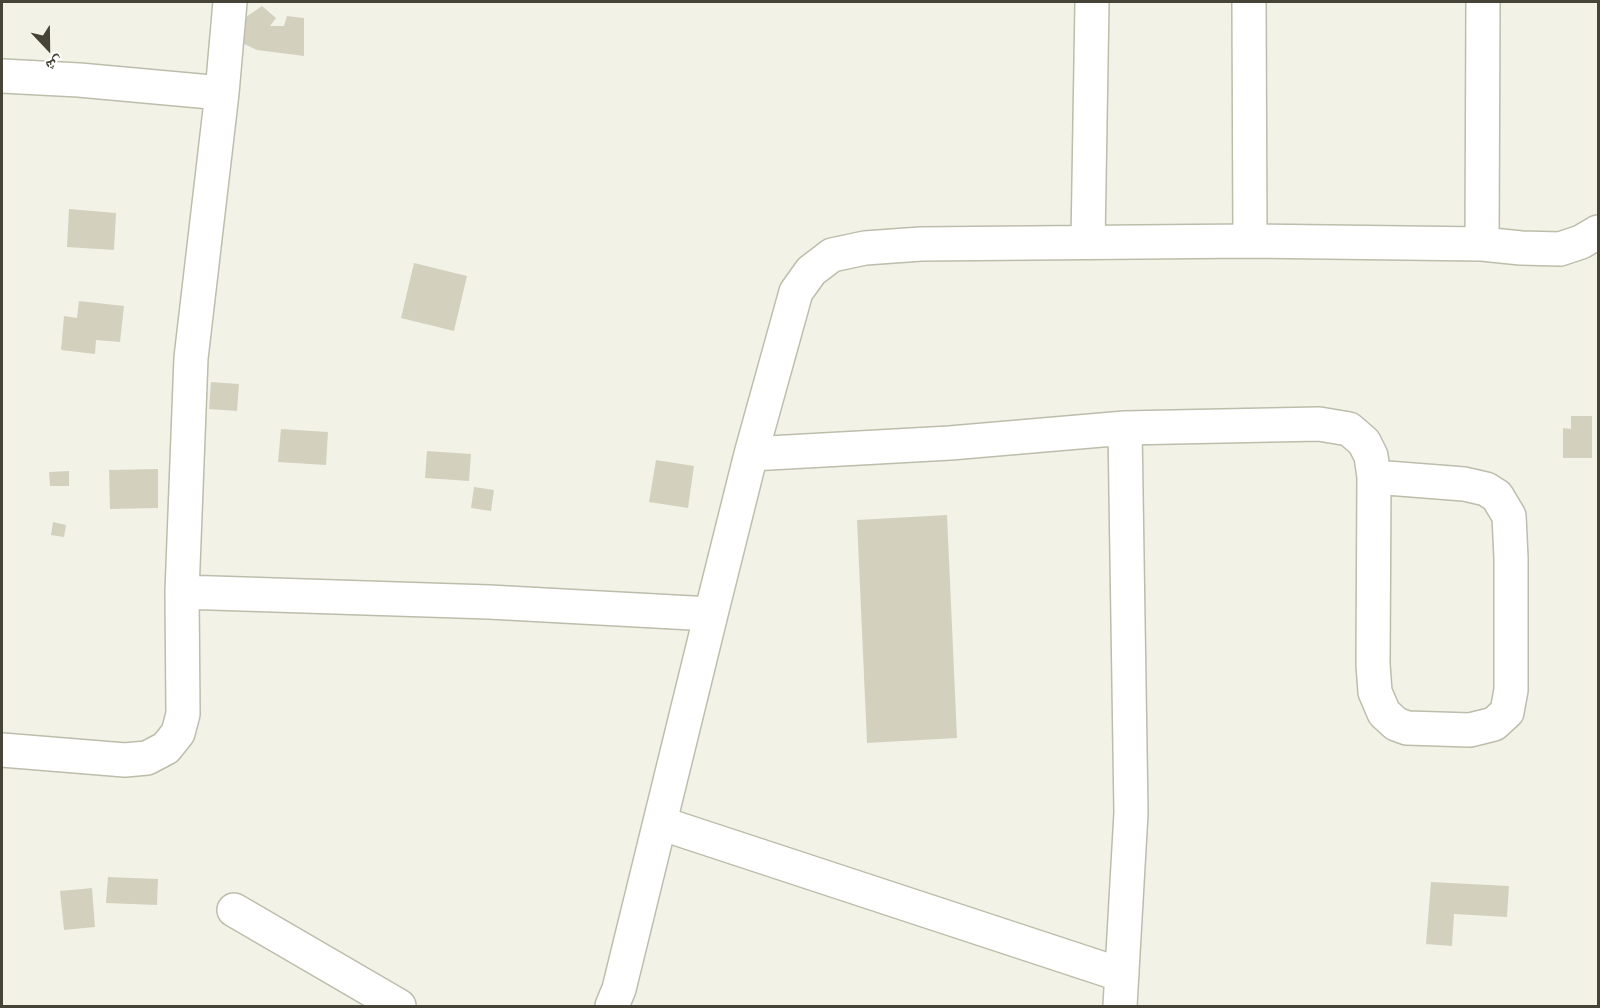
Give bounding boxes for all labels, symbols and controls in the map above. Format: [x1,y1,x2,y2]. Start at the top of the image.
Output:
north arrow [18,18,78,78]
text: ش [44,53,66,76]

